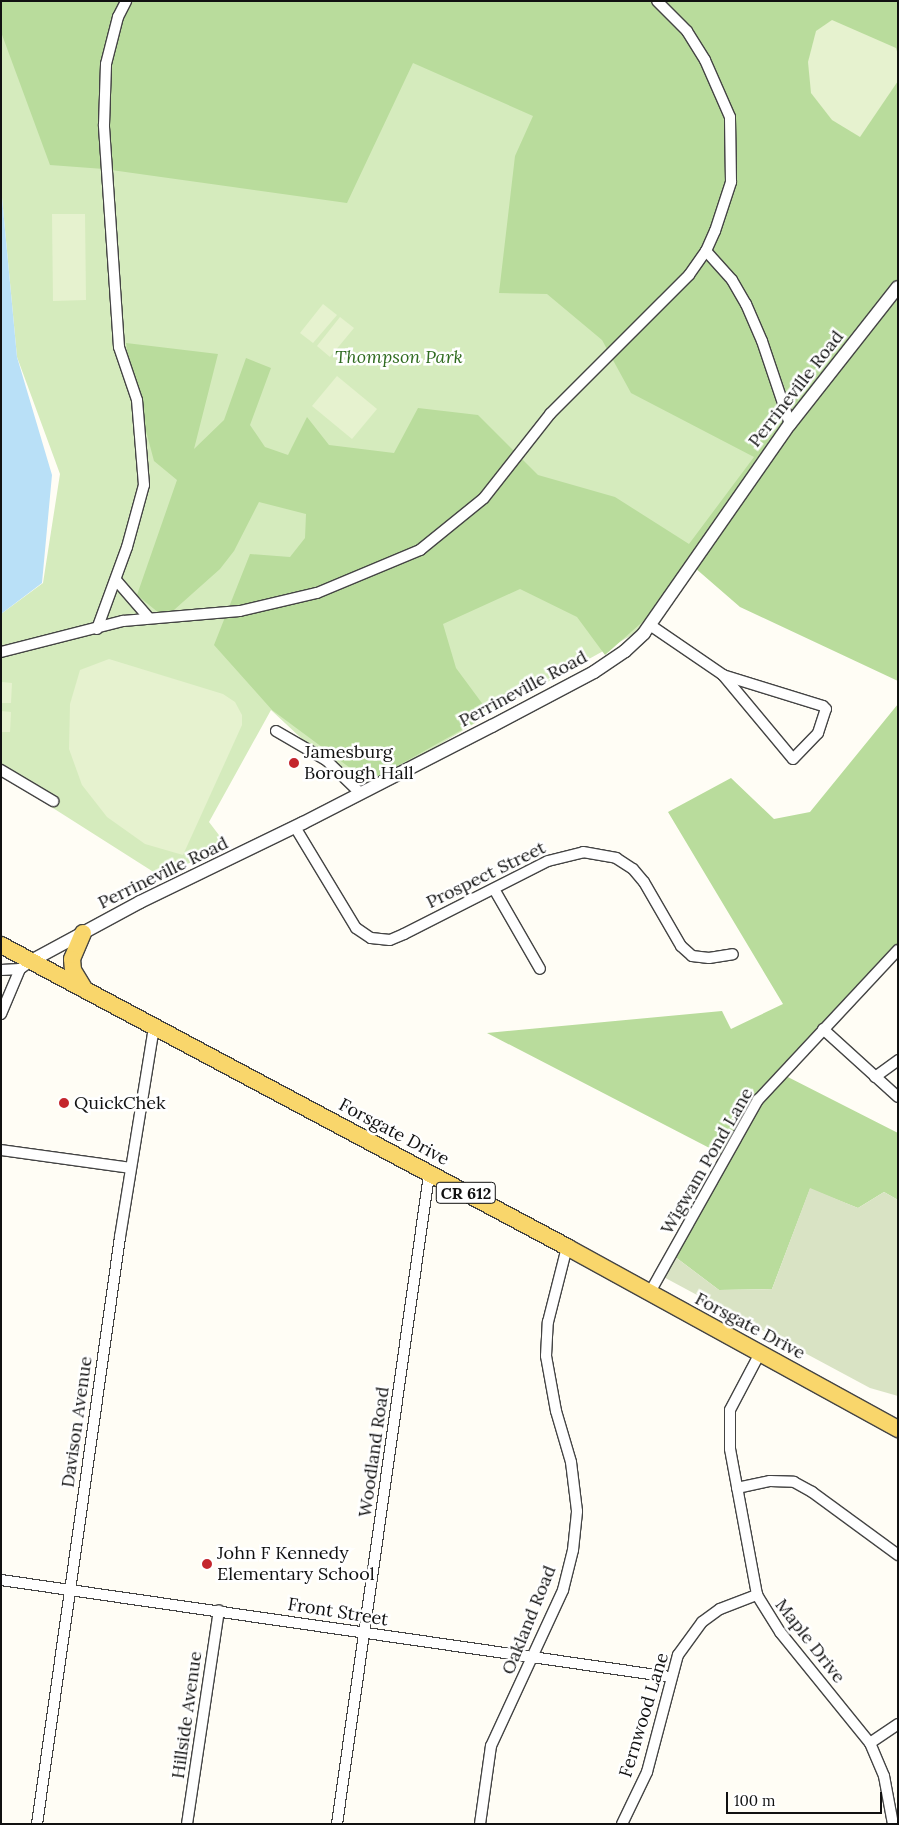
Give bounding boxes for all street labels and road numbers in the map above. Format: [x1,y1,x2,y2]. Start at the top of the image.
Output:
street label: Perrineville Road [744,326,848,452]
street label: Perrineville Road [455,646,591,732]
street label: Perrineville Road [94,832,232,914]
street label: Prospect Street [423,837,549,913]
street label: Wigwam Pond Lane [656,1084,758,1238]
street label: Forsgate Drive [335,1094,453,1170]
road number: CR 612 [435,1180,497,1206]
street label: Forsgate Drive [691,1288,809,1364]
street label: Davison Avenue [57,1355,97,1489]
street label: Woodland Road [354,1385,394,1519]
street label: Oakland Road [497,1562,561,1678]
street label: Front Street [286,1593,390,1631]
street label: Maple Drive [770,1595,850,1687]
street label: Hillside Avenue [167,1650,207,1780]
street label: Fernwood Lane [615,1650,673,1780]

